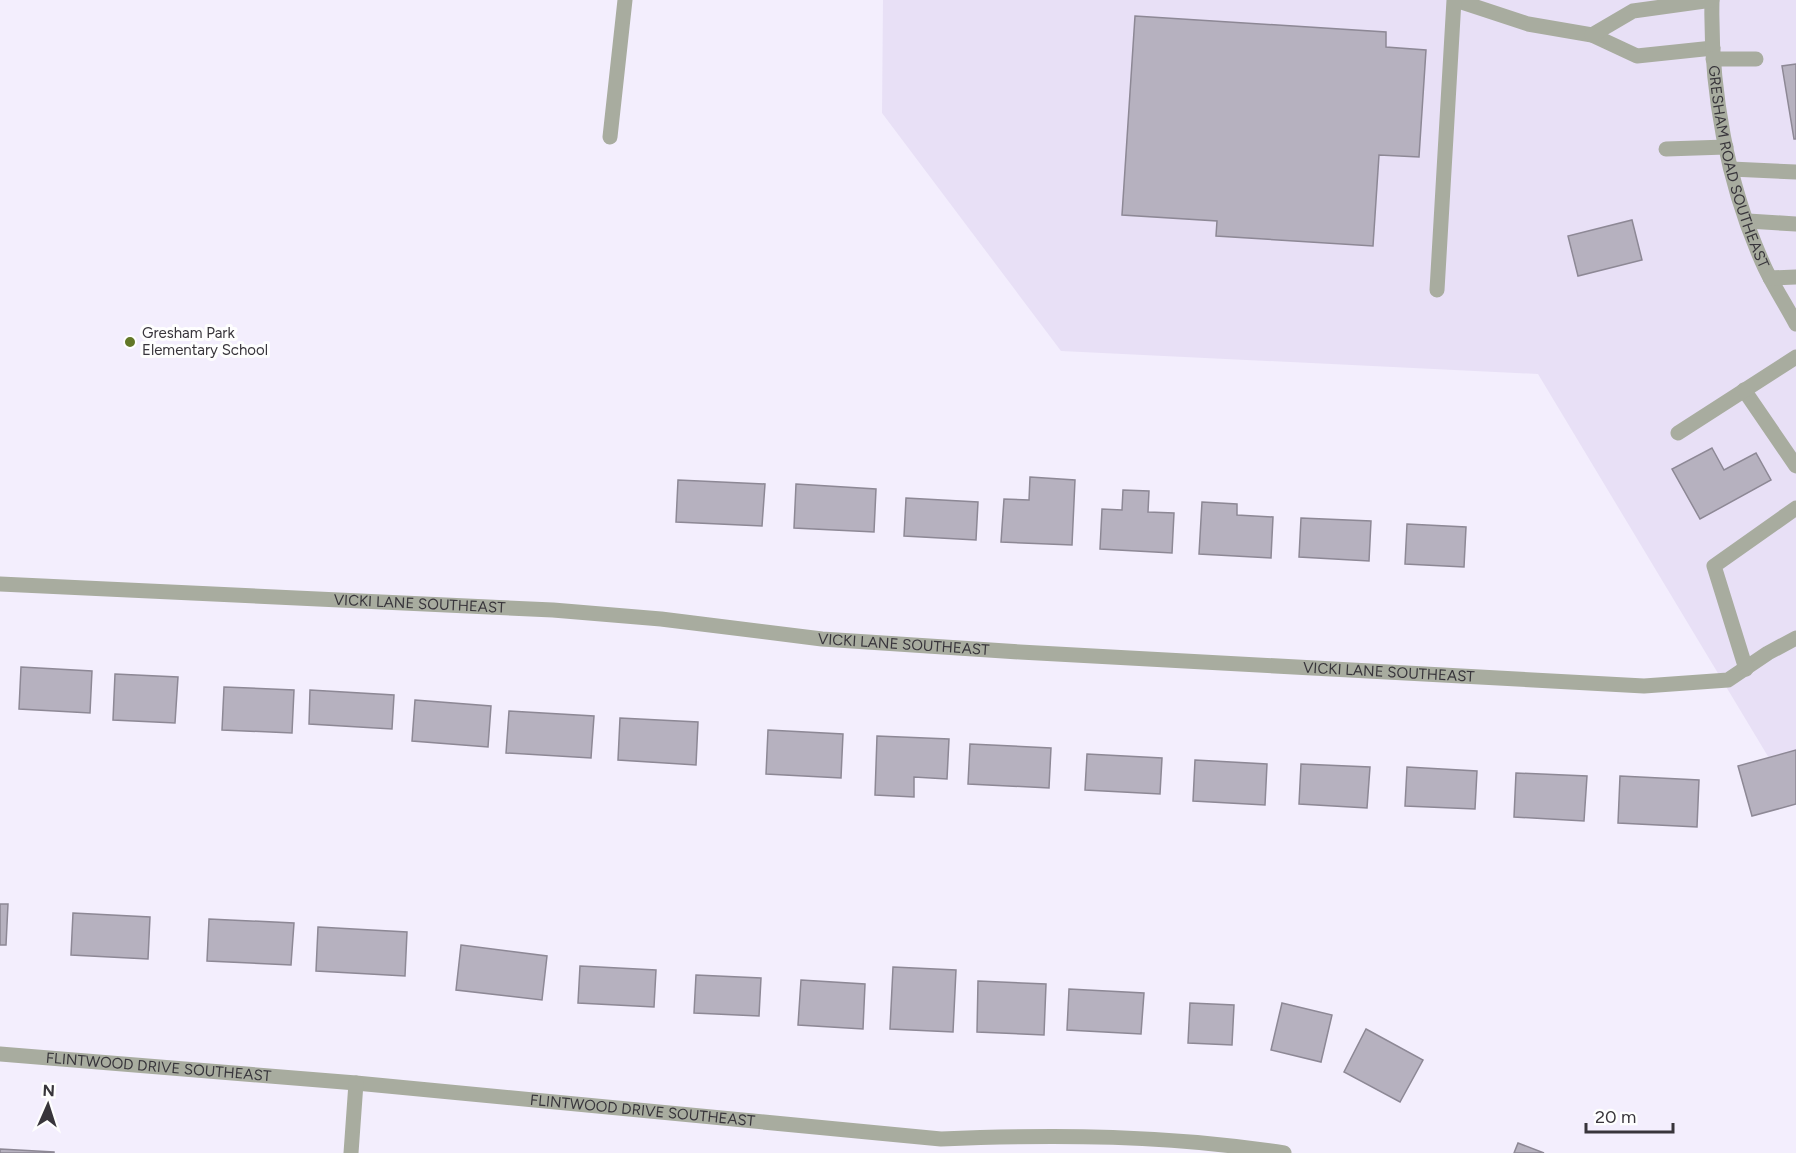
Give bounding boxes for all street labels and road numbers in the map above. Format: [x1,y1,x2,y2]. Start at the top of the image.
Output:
street label: GRESHAM ROAD SOUTHEAST [1705,64,1773,272]
street label: VICKI LANE SOUTHEAST [333,591,507,617]
street label: VICKI LANE SOUTHEAST [817,630,991,659]
street label: VICKI LANE SOUTHEAST [1302,658,1476,686]
street label: FLINTWOOD DRIVE SOUTHEAST [45,1049,273,1085]
street label: FLINTWOOD DRIVE SOUTHEAST [529,1091,757,1130]

